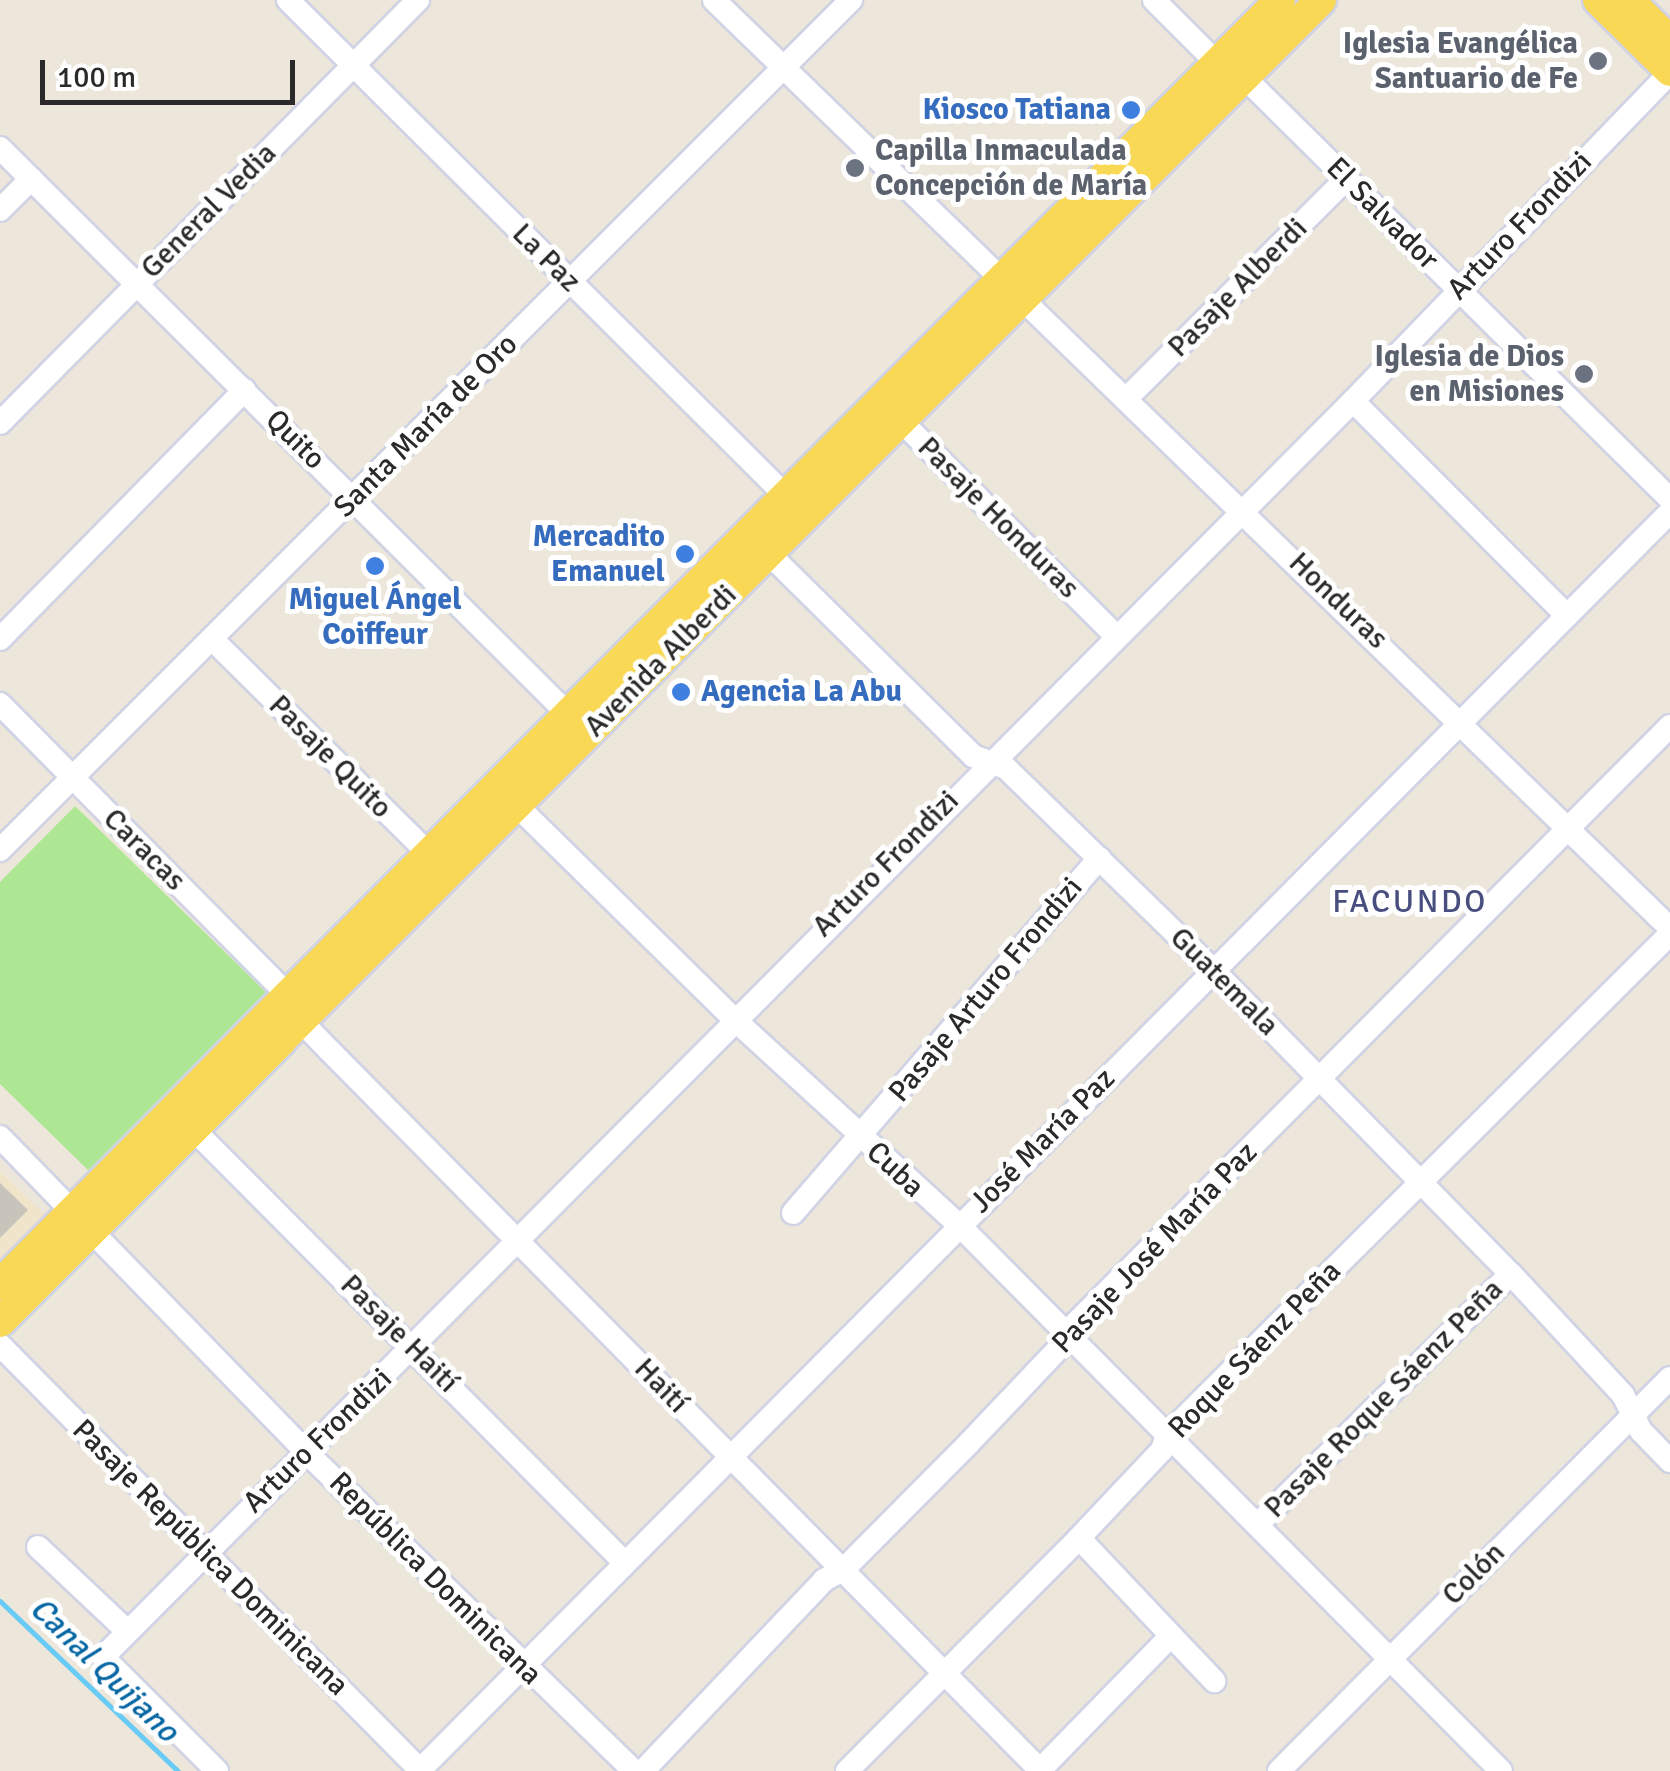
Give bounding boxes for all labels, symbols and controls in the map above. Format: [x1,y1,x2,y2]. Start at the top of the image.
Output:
place label: Iglesia Evangélica Santuario de Fe [1343,26,1578,96]
scale bar [45,40,300,102]
marker: Iglesia Evangélica Santuario de Fe [1587,50,1609,72]
text: 100 m [57,59,136,96]
place label: Kiosco Tatiana [922,92,1111,128]
marker: Kiosco Tatiana [1120,99,1142,121]
place label: Capilla Inmaculada Concepción de María [875,133,1147,204]
street label: General Vedia [134,136,284,286]
street label: Arturo Frondizi [1440,144,1600,308]
street label: El Salvador [1318,150,1446,278]
marker: Capilla Inmaculada Concepción de María [844,157,866,179]
street label: Pasaje Alberdi [1161,211,1315,365]
street label: La Paz [504,216,588,300]
street label: Santa María de Oro [327,327,525,525]
place label: Iglesia de Dios en Misiones [1375,339,1564,410]
marker: Iglesia de Dios en Misiones [1573,363,1595,385]
street label: Quito [258,403,332,477]
street label: Pasaje Honduras [910,430,1086,606]
place label: Mercadito Emanuel [533,519,665,590]
marker: Mercadito Emanuel [674,543,696,565]
street label: Honduras [1281,545,1395,657]
marker: Miguel Ángel Coiffeur [364,555,386,577]
street label: Avenida Alberdi [577,577,745,745]
place label: Miguel Ángel Coiffeur [288,582,462,652]
place label: Agencia La Abu [701,674,902,710]
marker: Agencia La Abu [670,681,692,703]
street label: Pasaje Quito [261,688,399,826]
street label: Arturo Frondizi [805,783,967,945]
street label: Caracas [95,801,193,899]
street label: Pasaje Arturo Frondizi [881,870,1091,1110]
district label: FACUNDO [1332,883,1488,921]
street label: Guatemala [1162,920,1286,1044]
street label: José María Paz [963,1061,1123,1221]
street label: Cuba [859,1135,931,1205]
street label: Pasaje José María Paz [1045,1135,1265,1361]
street label: Roque Sáenz Peña [1161,1254,1349,1446]
street label: Pasaje Haití [332,1267,466,1401]
street label: Pasaje Roque Sáenz Peña [1257,1272,1511,1526]
street label: Haití [626,1351,696,1421]
street label: Arturo Frondizi [236,1361,400,1521]
street label: Pasaje República Dominicana [64,1412,356,1704]
street label: República Dominicana [321,1465,549,1693]
street label: Colón [1435,1535,1513,1613]
water label: Canal Quijano [22,1590,186,1750]

